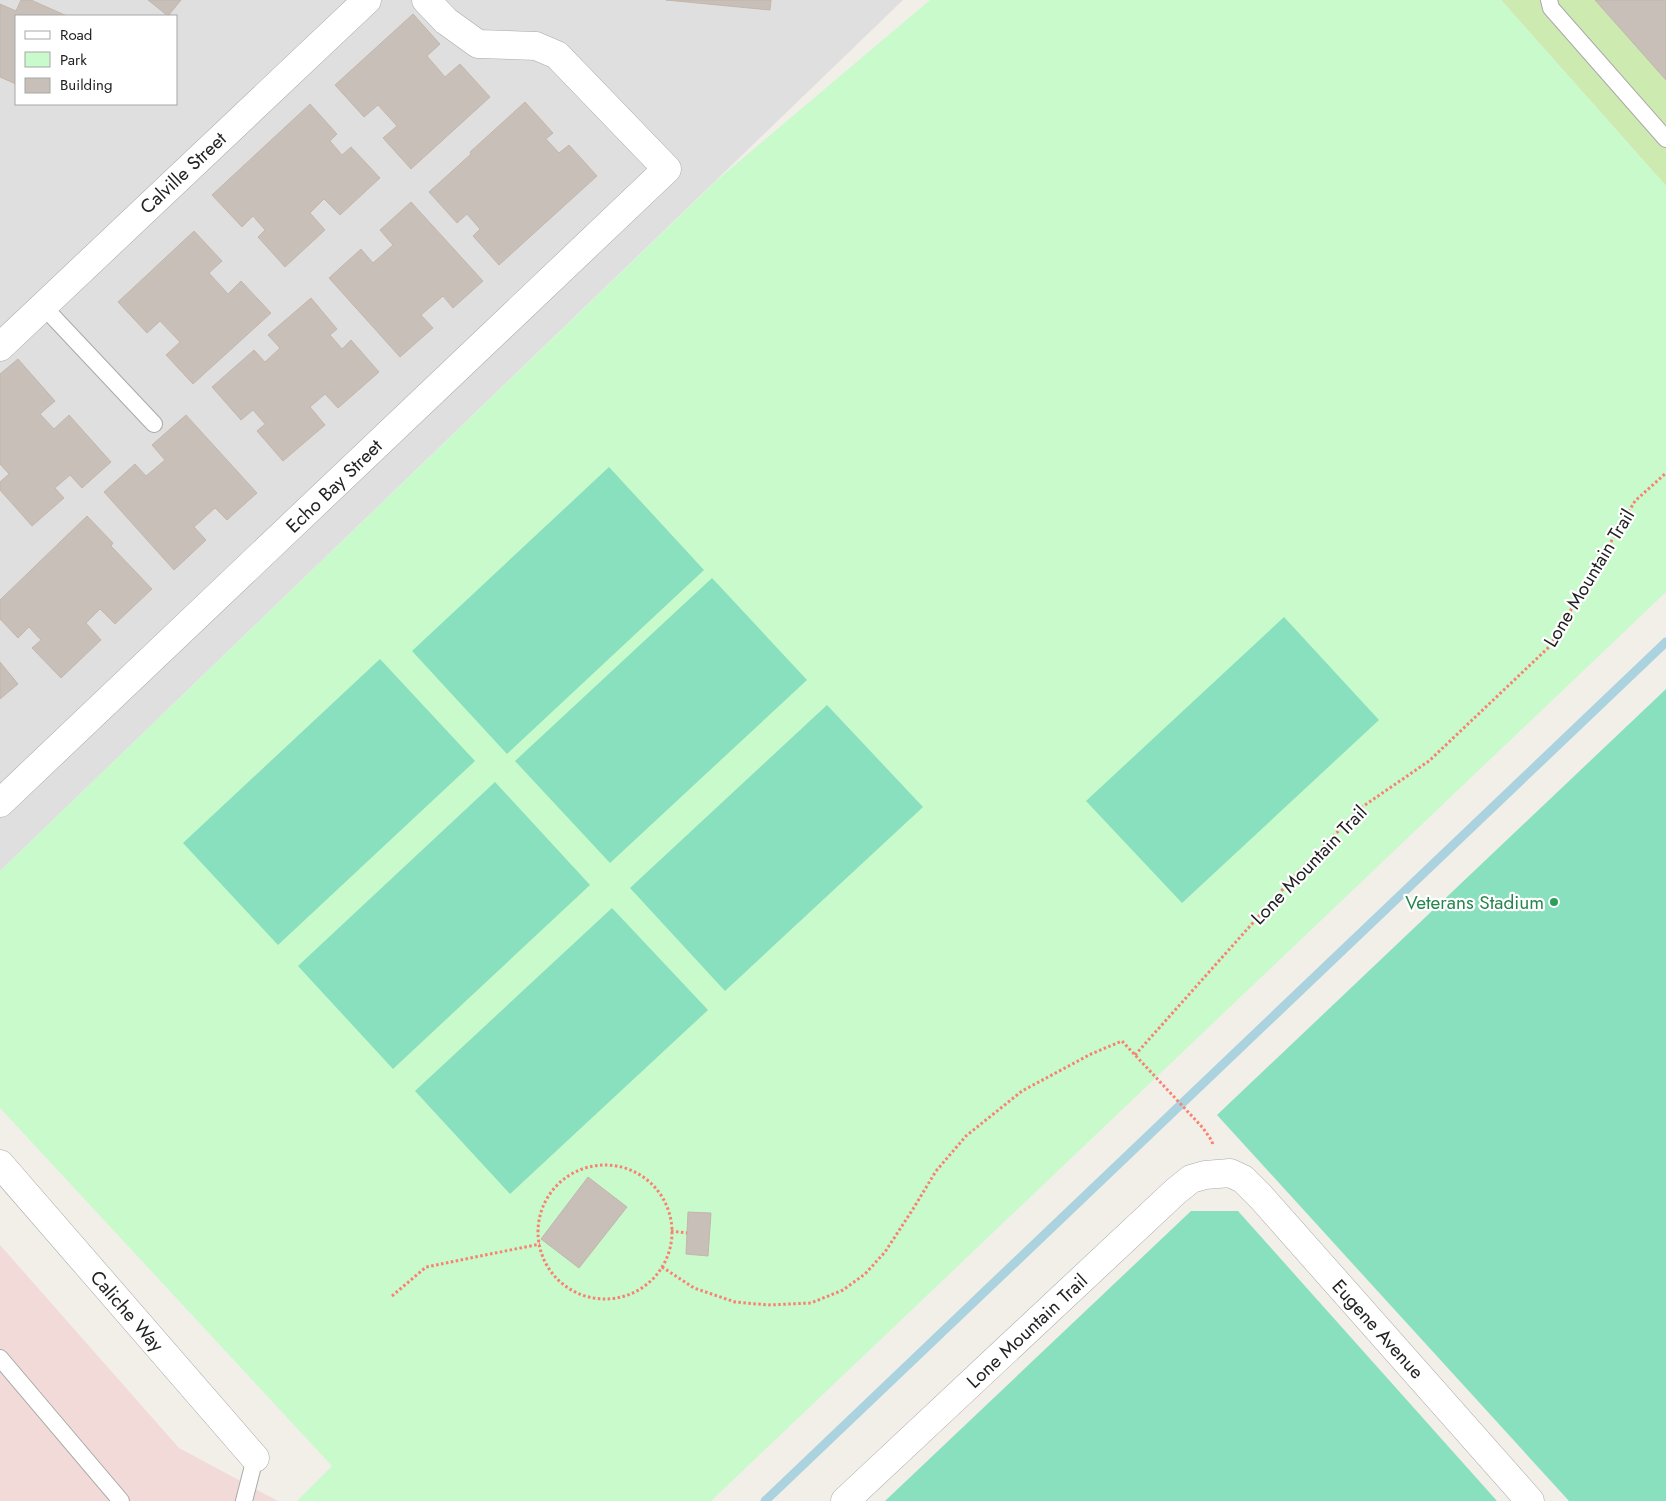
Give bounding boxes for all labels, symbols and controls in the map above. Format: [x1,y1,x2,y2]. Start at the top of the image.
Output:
legend [15,15,178,105]
text: Road [60,24,92,46]
text: Park [60,49,87,71]
text: Building [60,74,112,96]
street label: Calville Street [134,126,233,220]
street label: Echo Bay Street [280,433,389,539]
street label: Lone Mountain Trail [1537,504,1641,652]
street label: Lone Mountain Trail [1245,799,1373,931]
place label: Veterans Stadium [1405,889,1544,916]
marker: Veterans Stadium [1548,896,1560,908]
street label: Caliche Way [84,1264,171,1358]
street label: Lone Mountain Trail [960,1268,1094,1394]
street label: Eugene Avenue [1326,1273,1430,1385]

